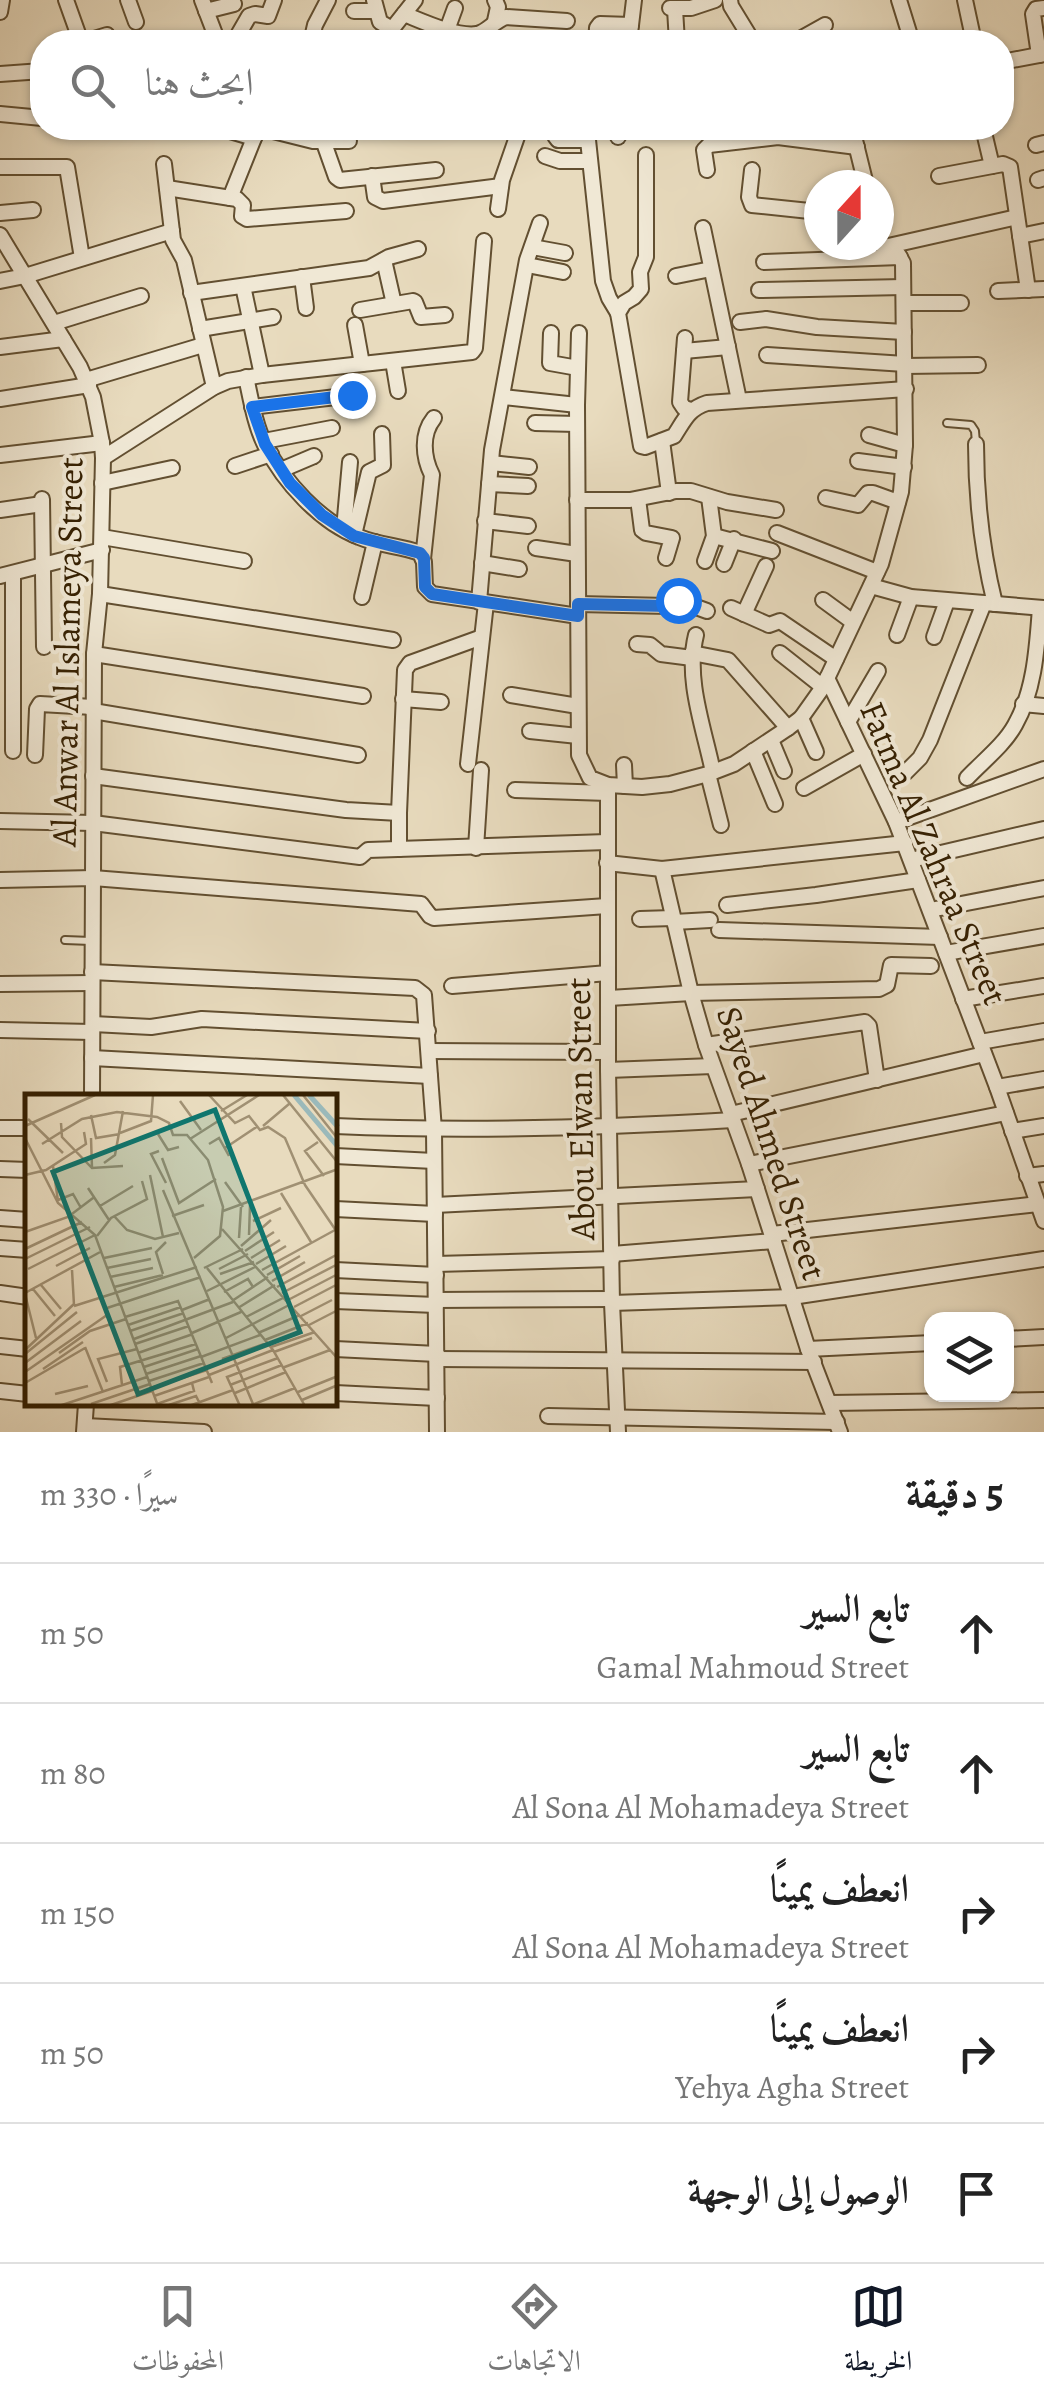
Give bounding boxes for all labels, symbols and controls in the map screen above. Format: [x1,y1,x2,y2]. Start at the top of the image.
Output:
search box [30,30,1014,140]
text: ابحث هنا [145,56,254,108]
icon: search [65,58,120,113]
north arrow [804,170,894,260]
route end [330,373,376,419]
street label: Al Anwar Al Islameya Street [40,457,94,848]
route start [656,578,702,624]
street label: Fatma Al Zahraa Street [848,694,1020,1012]
street label: Abou Elwan Street [554,977,606,1242]
street label: Sayed Ahmed Street [705,1000,839,1286]
inset map [25,1094,338,1407]
map controls [924,1312,1014,1402]
button: layers [924,1312,1014,1402]
text: 5 دقيقة [905,1464,1004,1521]
text: سيرًا · 330 m [40,1472,178,1516]
text: تابع السير [803,1582,909,1634]
icon: ahead [949,1606,1004,1661]
text: 50 m [40,1611,104,1655]
text: Gamal Mahmoud Street [597,1645,909,1689]
text: تابع السير [803,1722,909,1774]
icon: ahead [949,1746,1004,1801]
text: 80 m [40,1751,106,1795]
text: Al Sona Al Mohamadeya Street [512,1785,909,1829]
text: انعطف يمينًا [770,1862,909,1914]
icon: right [949,1886,1004,1941]
text: 150 m [40,1891,115,1935]
text: Al Sona Al Mohamadeya Street [512,1925,909,1969]
text: انعطف يمينًا [770,2002,909,2054]
icon: right [949,2026,1004,2081]
text: 50 m [40,2031,104,2075]
text: Yehya Agha Street [675,2065,909,2109]
text: الوصول إلى الوجهة [688,2164,909,2216]
icon: arrive [949,2166,1004,2221]
tab: المحفوظات [132,2279,224,2388]
tab: الاتجاهات [487,2279,581,2388]
tab: الخريطة [844,2279,912,2388]

